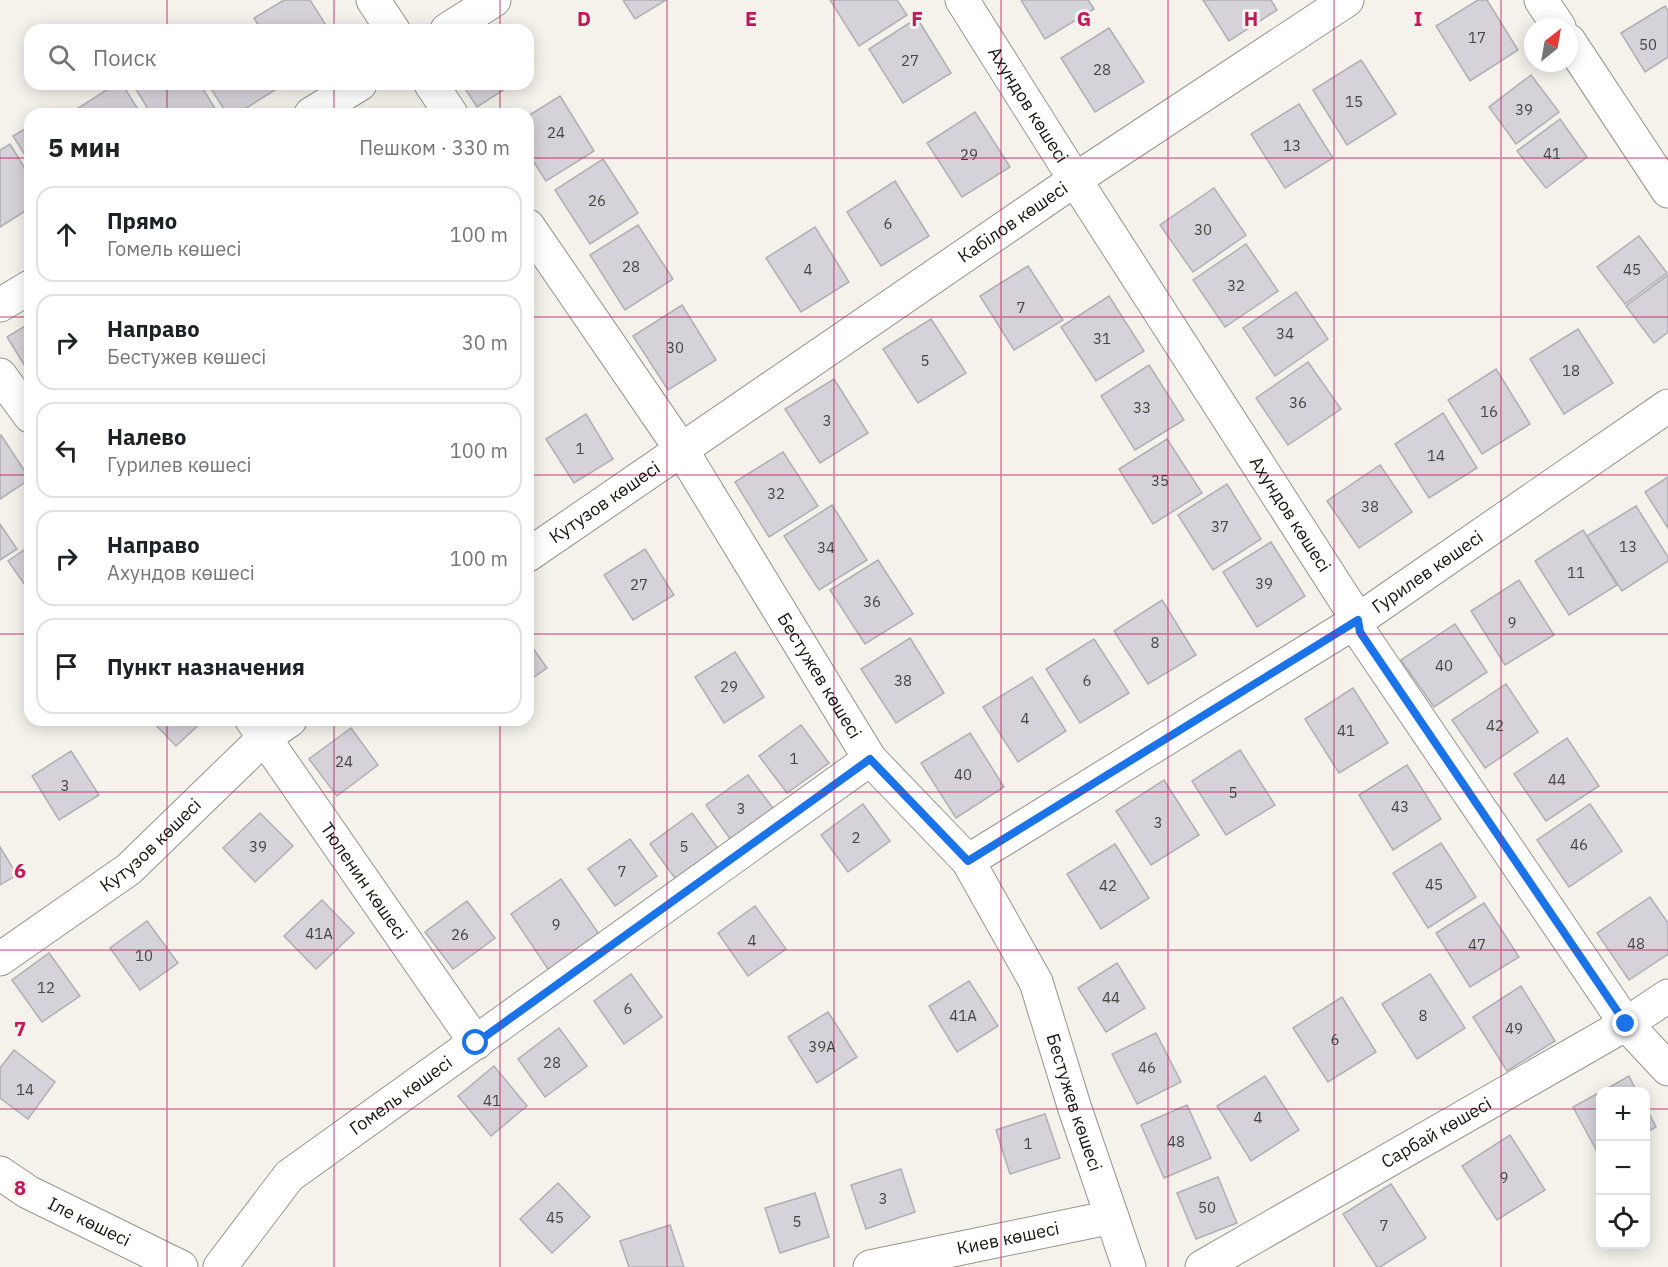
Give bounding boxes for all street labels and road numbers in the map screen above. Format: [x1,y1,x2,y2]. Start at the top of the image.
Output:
street label: Ахундов көшесі [983,42,1074,167]
street label: Кабілов көшесі [953,176,1072,268]
street label: Ахундов көшесі [1245,452,1336,576]
street label: Кутузов көшесі [545,456,664,548]
street label: Гурилев көшесі [1367,525,1487,618]
street label: Бестужев көшесі [773,608,867,743]
street label: Кутузов көшесі [95,793,206,897]
street label: Тюленин көшесі [316,818,413,944]
street label: Бестужев көшесі [1041,1031,1107,1174]
street label: Гомель көшесі [345,1051,457,1140]
street label: Сарбай көшесі [1377,1092,1495,1173]
street label: Іле көшесі [44,1192,135,1252]
street label: Киев көшесі [955,1216,1061,1260]

